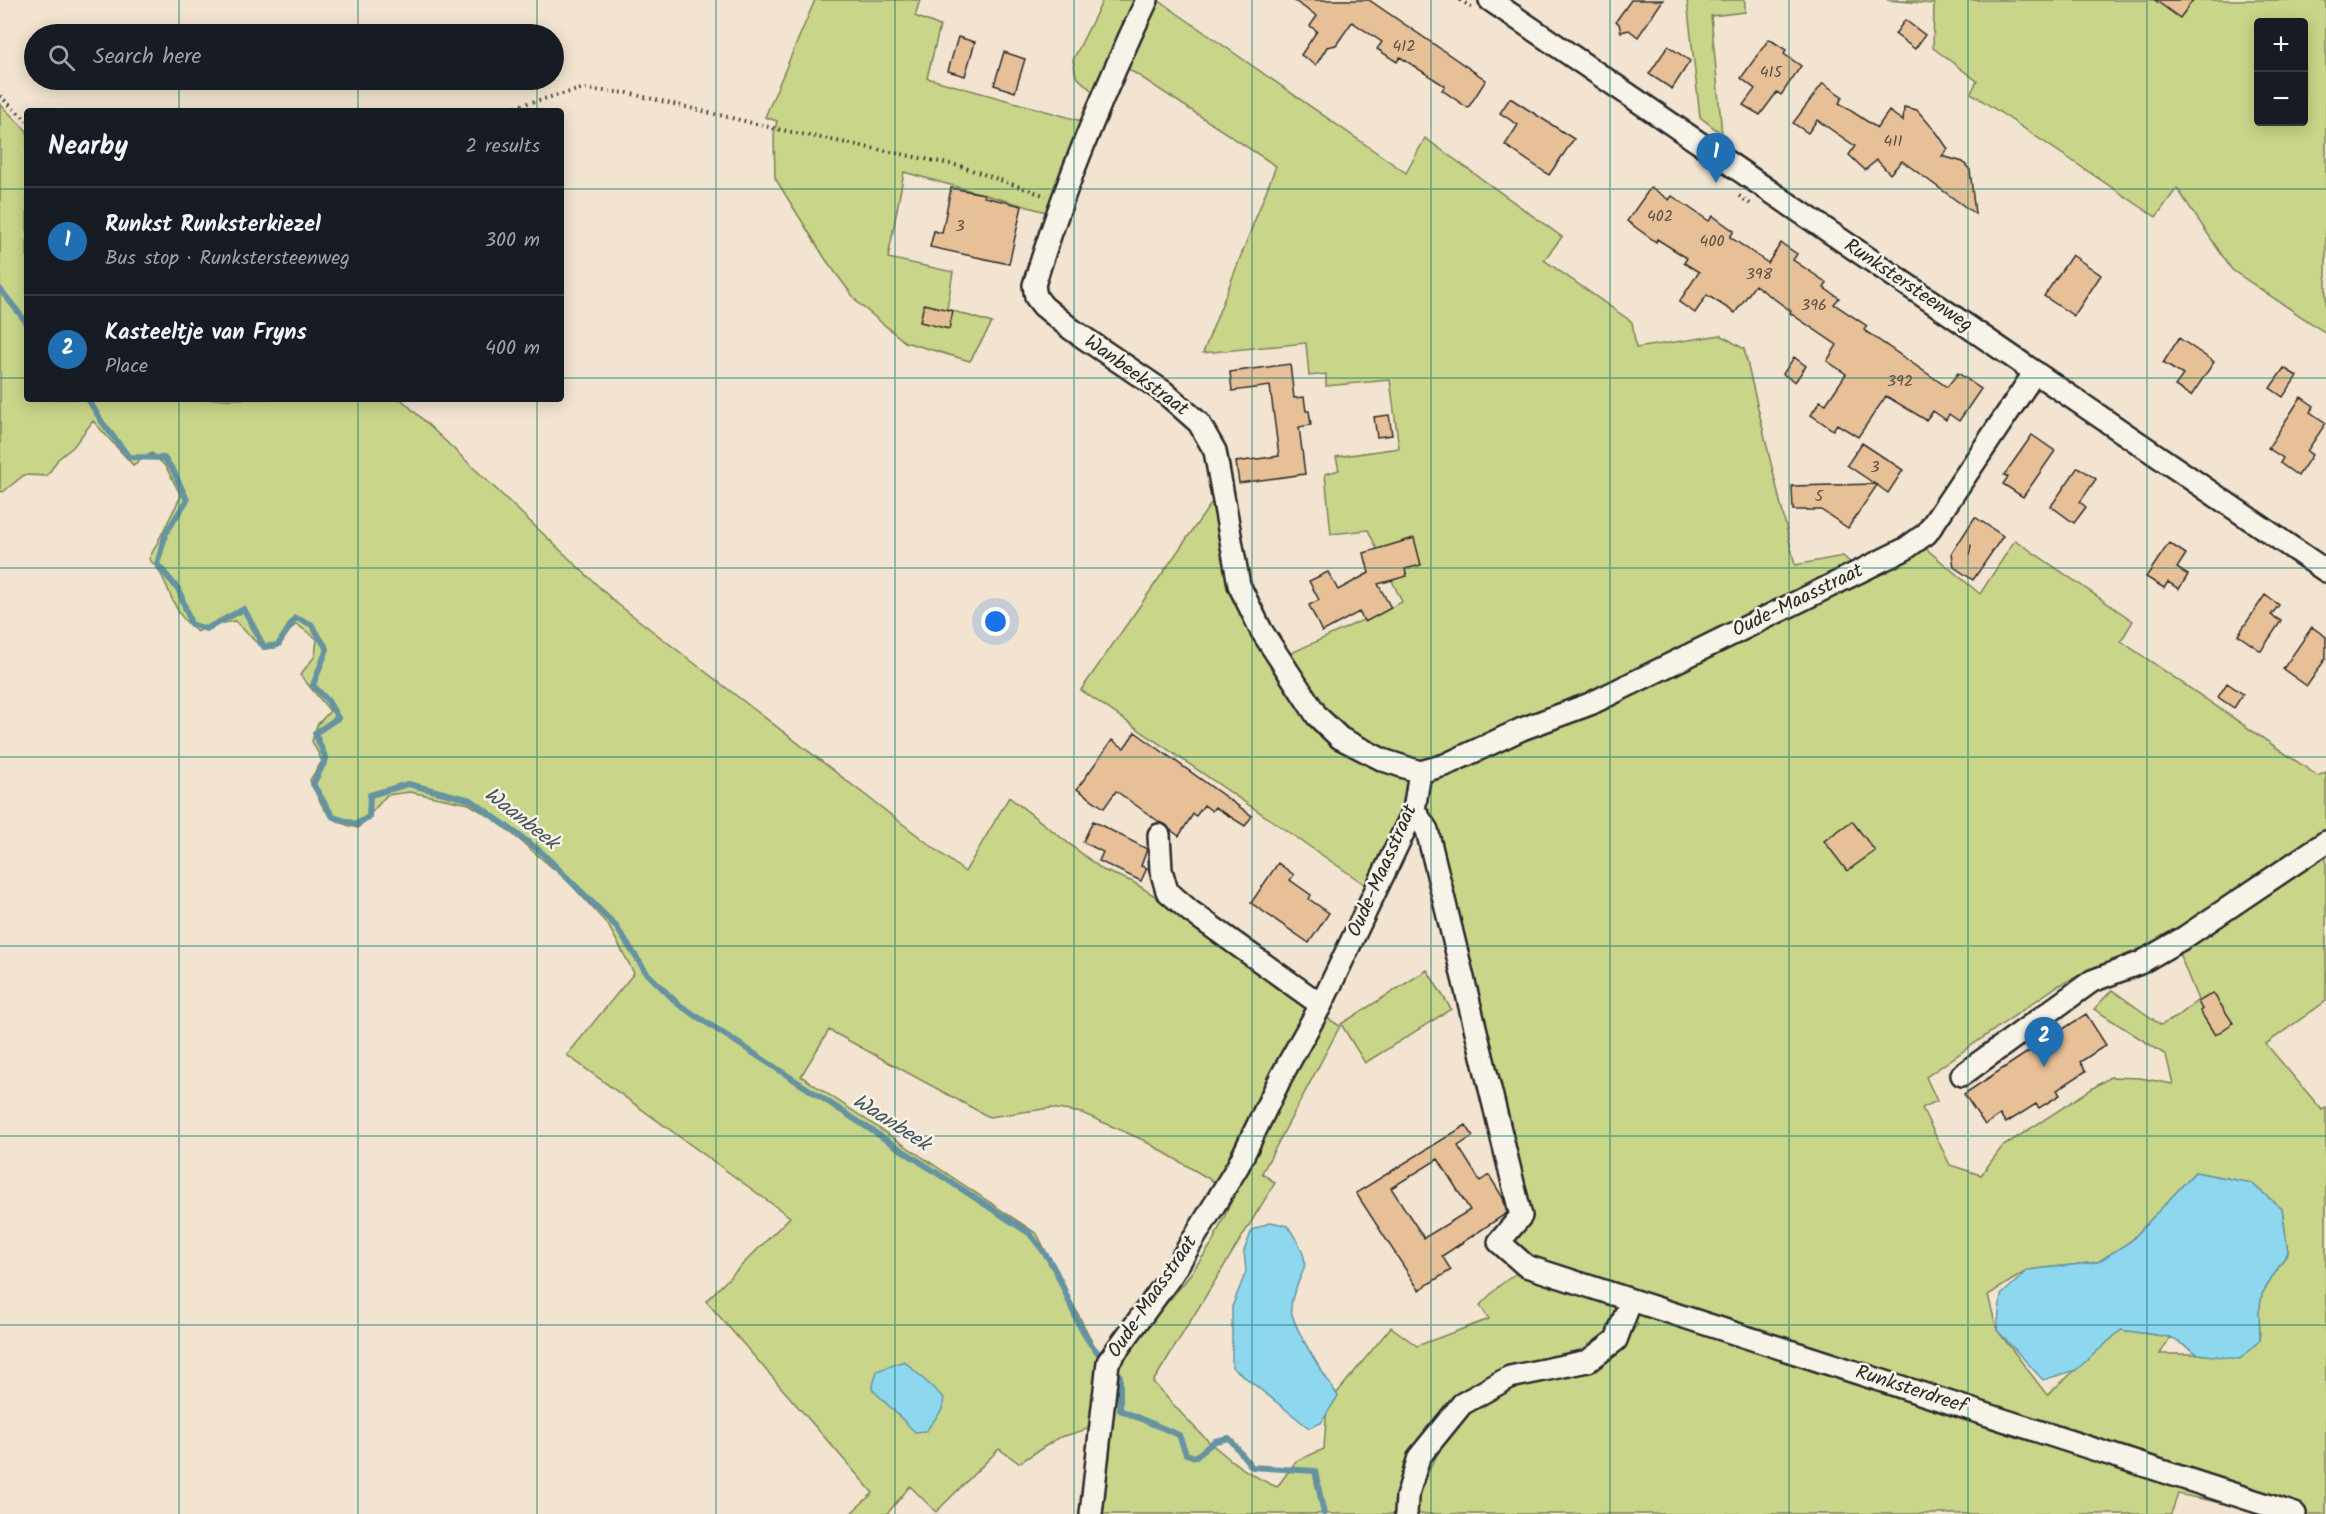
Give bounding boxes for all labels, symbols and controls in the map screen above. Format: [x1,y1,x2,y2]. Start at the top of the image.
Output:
map controls [2254,18,2308,126]
button: + [2254,18,2308,72]
search box [24,24,564,90]
house number: 412 [1392,34,1416,59]
text: Search here [93,40,201,75]
icon: search [45,41,78,74]
house number: 415 [1760,60,1784,85]
button: − [2254,72,2308,126]
text: Nearby [48,126,128,168]
house number: 411 [1884,129,1902,154]
text: 2 results [465,131,540,163]
pin: 1 [1696,134,1736,183]
house number: 402 [1647,204,1673,229]
text: Runkst Runksterkiezel [105,208,321,243]
house number: 3 [955,214,965,239]
text: 1 [64,225,71,257]
text: 300 m [485,225,540,257]
house number: 400 [1700,229,1724,254]
street label: Runkstersteenweg [1837,231,1979,341]
text: Bus stop · Runkstersteenweg [105,243,350,275]
house number: 398 [1746,262,1773,287]
house number: 396 [1801,293,1827,318]
text: Kasteeltje van Fryns [105,316,307,351]
street label: Wanbeekstraat [1077,327,1195,425]
text: 2 [62,333,73,365]
text: 400 m [485,333,540,365]
text: Place [105,351,148,383]
house number: 392 [1887,369,1913,394]
house number: 3 [1870,455,1880,480]
house number: 5 [1815,484,1825,509]
house number: 1 [1966,538,1972,563]
street label: Oude-Maasstraat [1727,555,1869,647]
your location [981,607,1010,636]
water label: Waanbeek [477,779,568,861]
street label: Oude-Maasstraat [1339,799,1427,943]
pin: 2 [2024,1018,2064,1067]
water label: Waanbeek [845,1085,939,1162]
street label: Oude-Maasstraat [1100,1229,1206,1365]
street label: Runksterdreef [1851,1357,1973,1424]

